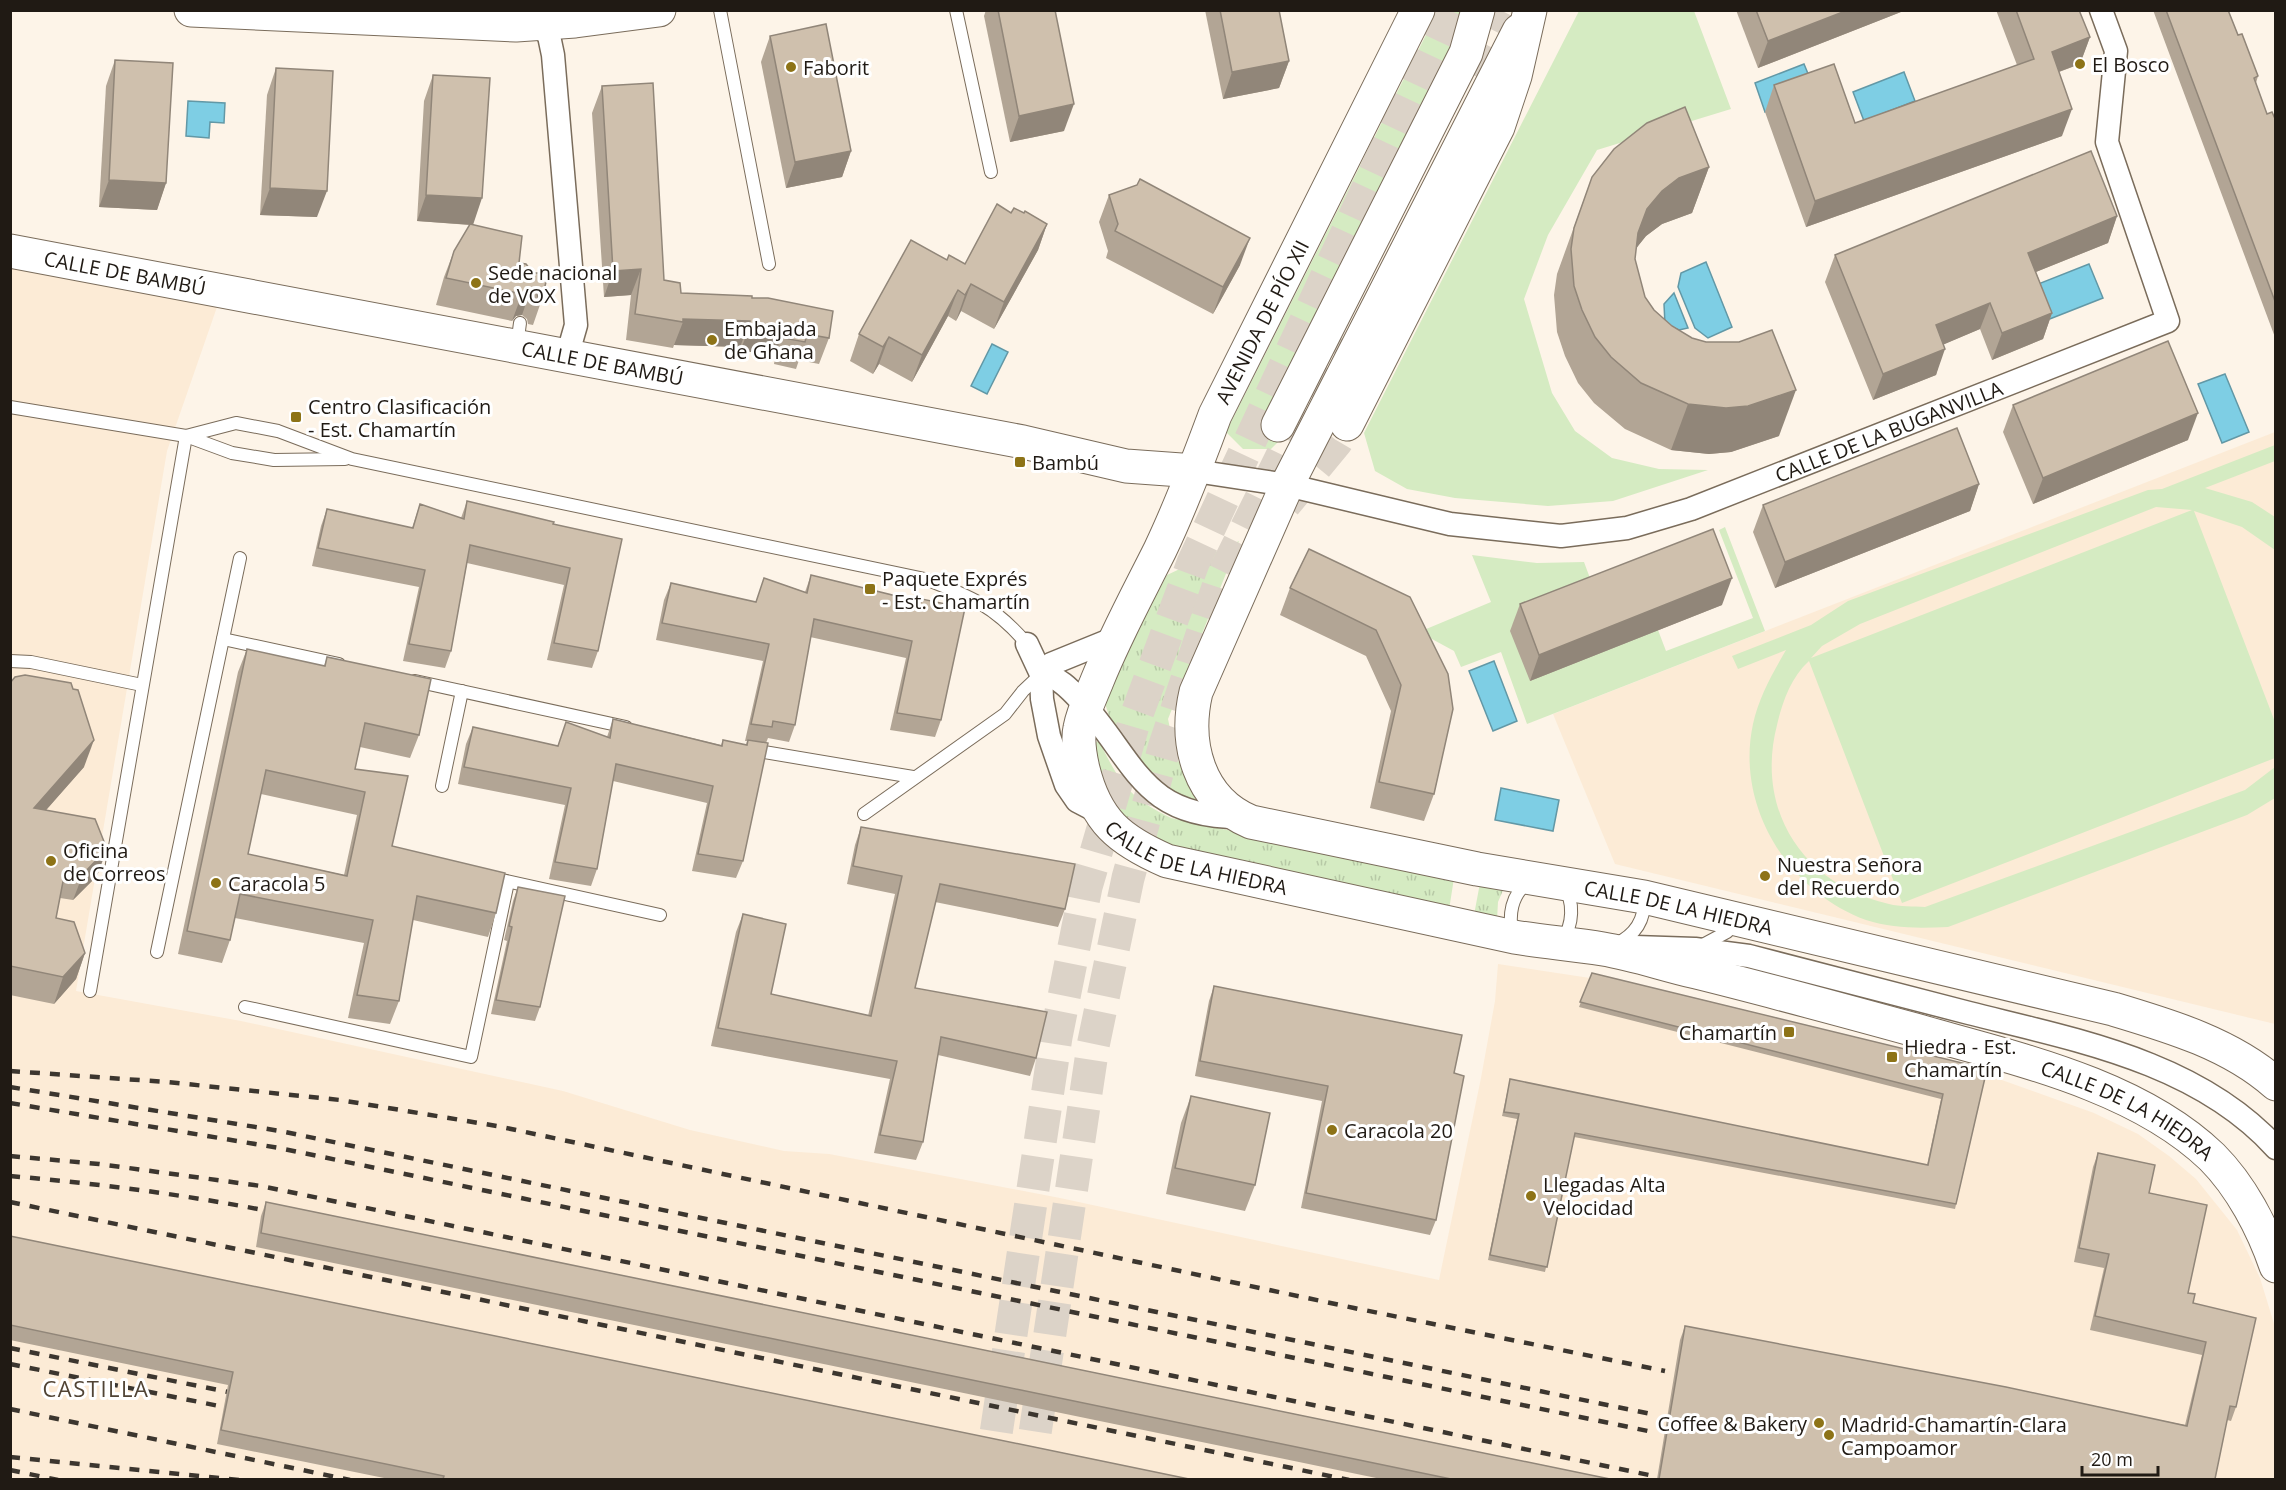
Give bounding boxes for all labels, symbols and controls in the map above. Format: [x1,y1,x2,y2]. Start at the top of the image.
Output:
place label: El Bosco [2092,51,2169,78]
place label: Faborit [803,54,869,81]
marker: El Bosco [2073,57,2087,71]
marker: Faborit [784,60,798,74]
street label: AVENIDA DE PÍO XII [1209,235,1315,409]
street label: CALLE DE BAMBÚ [42,244,208,301]
place label: Sede nacional de VOX [488,259,617,309]
marker: Sede nacional de VOX [469,276,483,290]
place label: Embajada de Ghana [724,315,817,365]
marker: Embajada de Ghana [705,333,719,347]
street label: CALLE DE BAMBÚ [519,334,686,391]
street label: CALLE DE LA BUGANVILLA [1771,374,2007,488]
place label: Centro Clasificación - Est. Chamartín [308,393,491,443]
marker: Centro Clasificación - Est. Chamartín [289,410,303,424]
place label: Bambú [1032,449,1099,476]
marker: Bambú [1013,455,1027,469]
place label: Paquete Exprés - Est. Chamartín [882,565,1030,615]
marker: Paquete Exprés - Est. Chamartín [863,582,877,596]
street label: CALLE DE LA HIEDRA [1099,814,1290,901]
place label: Oficina de Correos [63,837,165,887]
place label: Nuestra Señora del Recuerdo [1777,851,1922,901]
marker: Oficina de Correos [44,854,58,868]
marker: Nuestra Señora del Recuerdo [1758,869,1772,883]
place label: Caracola 5 [228,870,325,897]
street label: CALLE DE LA HIEDRA [1582,874,1776,941]
marker: Caracola 5 [209,876,223,890]
place label: Chamartín [1679,1019,1777,1046]
marker: Chamartín [1782,1025,1796,1039]
place label: Hiedra - Est. Chamartín [1904,1033,2016,1083]
marker: Hiedra - Est. Chamartín [1885,1050,1899,1064]
street label: CALLE DE LA HIEDRA [2038,1054,2220,1166]
place label: Caracola 20 [1344,1117,1453,1144]
marker: Caracola 20 [1325,1123,1339,1137]
place label: Llegadas Alta Velocidad [1543,1171,1666,1221]
marker: Llegadas Alta Velocidad [1524,1189,1538,1203]
district label: CASTILLA [43,1373,149,1403]
place label: Coffee & Bakery [1658,1410,1808,1437]
place label: Madrid-Chamartín-Clara Campoamor [1841,1411,2067,1461]
marker: Coffee & Bakery [1812,1416,1826,1430]
marker: Madrid-Chamartín-Clara Campoamor [1822,1428,1836,1442]
scale bar [2082,1439,2158,1477]
text: 20 m [2091,1447,2133,1471]

